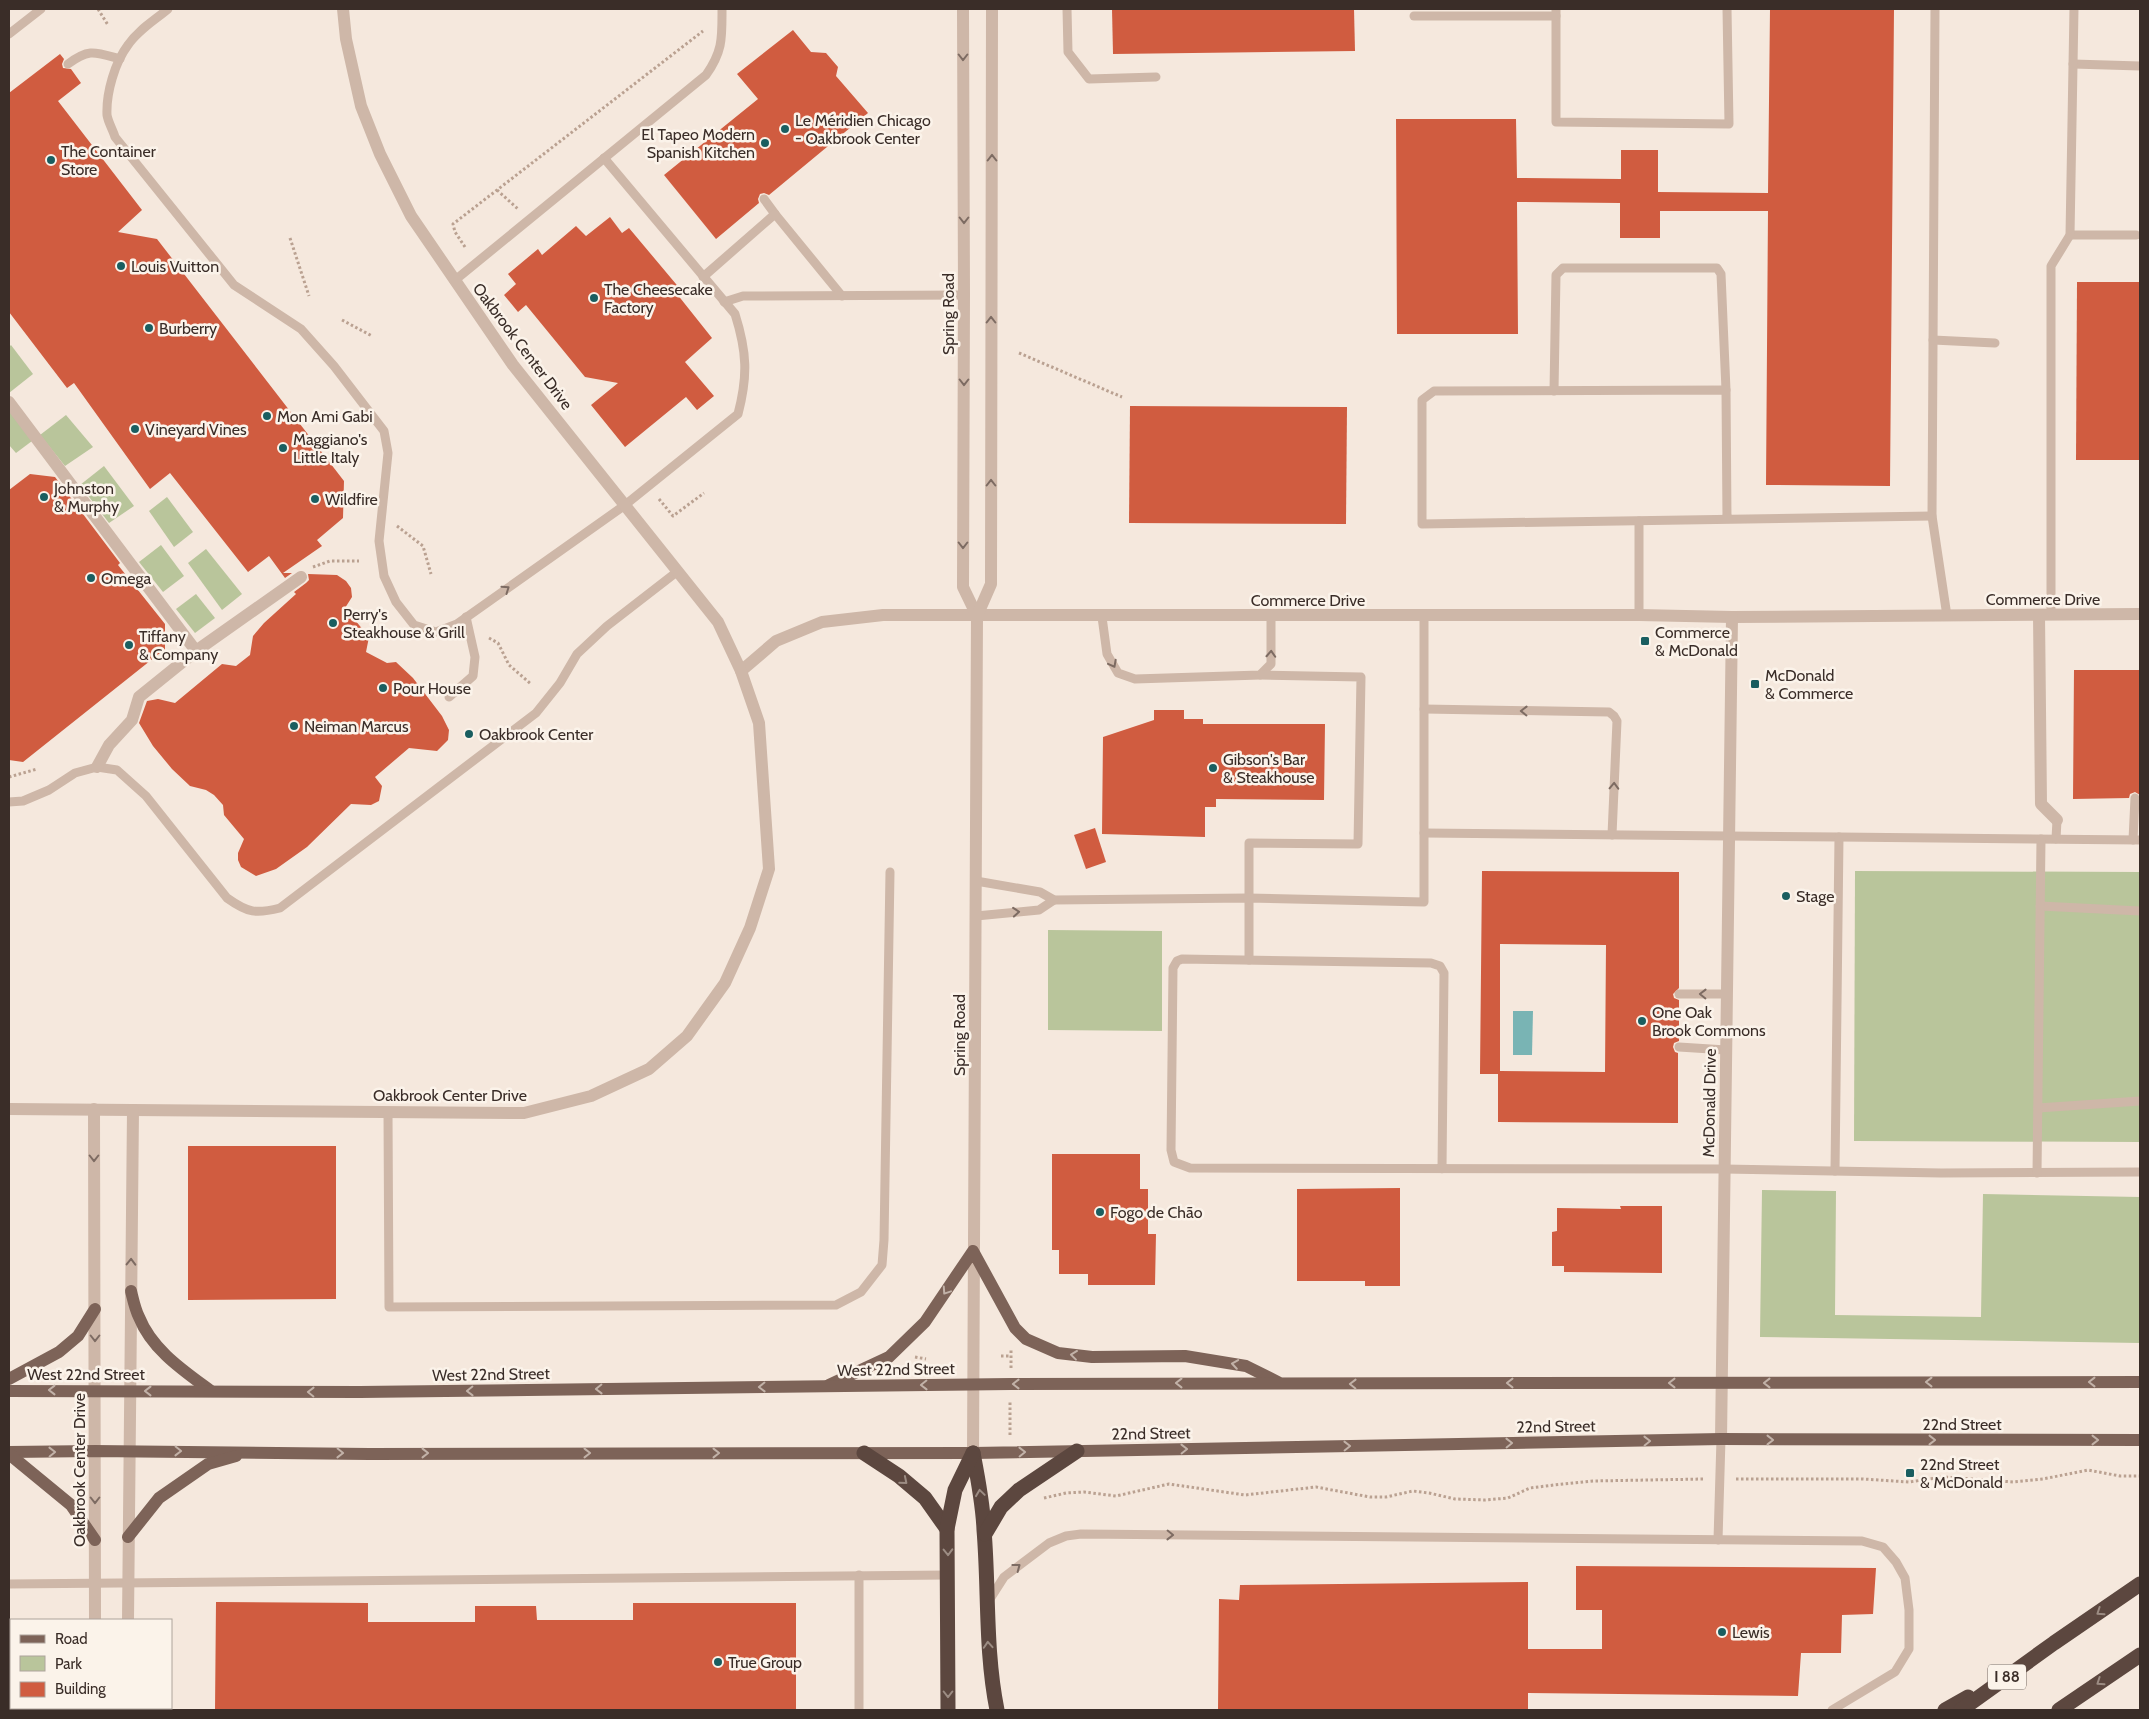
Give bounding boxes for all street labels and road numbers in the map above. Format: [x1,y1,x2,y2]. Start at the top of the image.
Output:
street label: Spring Road [939,273,958,355]
street label: Oakbrook Center Drive [469,279,576,413]
street label: Commerce Drive [1986,590,2100,609]
street label: Commerce Drive [1251,591,1365,610]
street label: Spring Road [950,994,969,1076]
street label: McDonald Drive [1699,1048,1720,1158]
street label: Oakbrook Center Drive [373,1086,527,1105]
street label: West 22nd Street [837,1359,956,1380]
street label: West 22nd Street [432,1364,551,1385]
street label: West 22nd Street [27,1365,145,1384]
street label: Oakbrook Center Drive [70,1393,89,1547]
street label: 22nd Street [1922,1415,2002,1434]
street label: 22nd Street [1516,1416,1596,1437]
street label: 22nd Street [1111,1423,1191,1444]
road number: I 88 [1988,1664,2026,1690]

